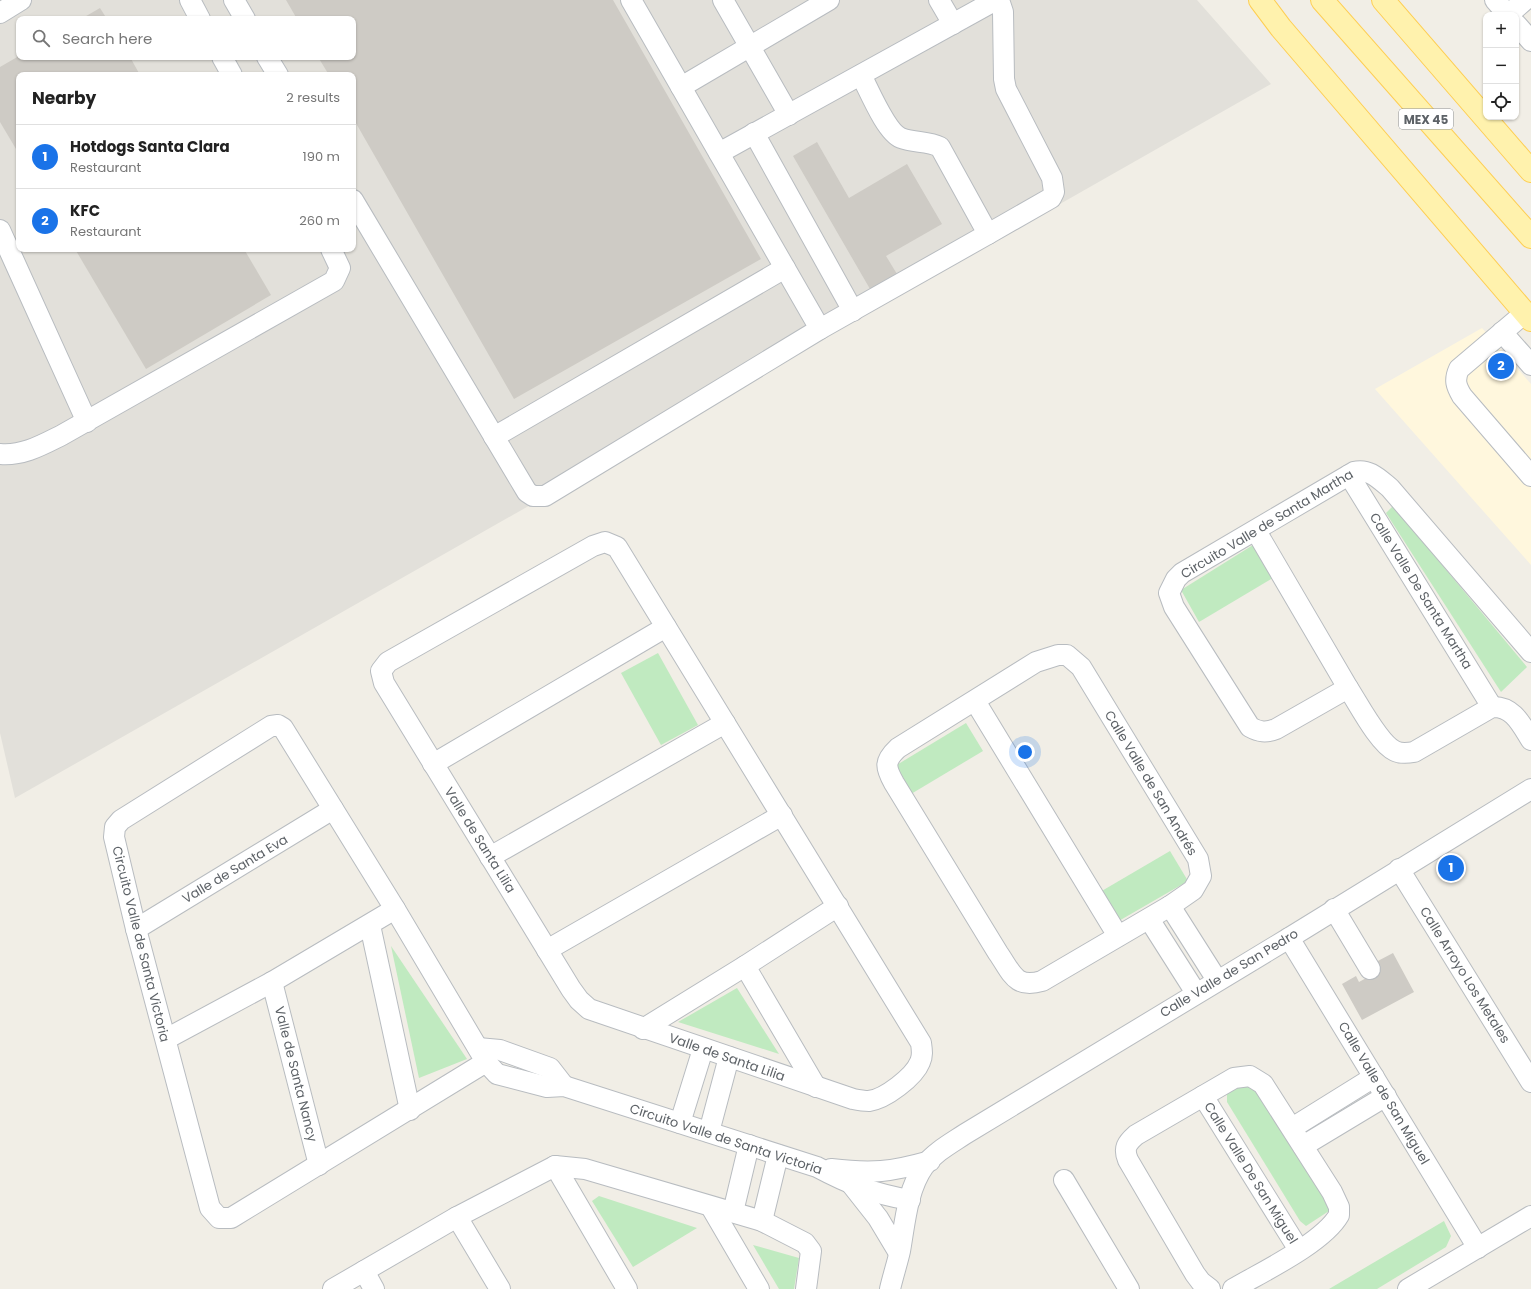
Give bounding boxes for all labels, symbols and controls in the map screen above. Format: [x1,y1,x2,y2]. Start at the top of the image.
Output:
map controls [1483,12,1519,120]
button: + [1483,12,1519,48]
search box [16,16,356,60]
icon: search [30,27,52,49]
text: Search here [62,28,152,49]
button: − [1483,48,1519,84]
button: locate [1483,84,1519,120]
text: Nearby [32,86,96,110]
text: 2 results [286,88,340,107]
road number: MEX 45 [1399,109,1453,129]
text: Hotdogs Santa Clara [70,136,230,157]
text: 1 [43,147,47,166]
text: 190 m [303,147,340,166]
text: Restaurant [70,158,141,177]
text: KFC [70,200,100,221]
text: 2 [41,211,49,230]
text: 260 m [299,211,340,230]
text: Restaurant [70,222,141,241]
pin: 2 [1488,351,1514,381]
street label: Circuito Valle de Santa Martha [1177,465,1357,583]
street label: Calle Valle De Santa Martha [1365,509,1477,673]
street label: Calle Valle de San Andrés [1100,707,1202,859]
your location [1015,742,1035,762]
street label: Valle de Santa Lilia [440,783,520,897]
street label: Valle de Santa Eva [179,830,291,908]
street label: Circuito Valle de Santa Victoria [107,844,175,1044]
pin: 1 [1438,853,1464,883]
street label: Calle Arroyo Los Metales [1415,903,1515,1047]
street label: Calle Valle de San Pedro [1156,924,1302,1022]
street label: Valle de Santa Nancy [270,1004,322,1144]
street label: Calle Valle de San Miguel [1334,1018,1434,1168]
street label: Valle de Santa Lilia [666,1028,788,1086]
street label: Calle Valle De San Miguel [1200,1098,1302,1248]
street label: Circuito Valle de Santa Victoria [627,1099,825,1179]

